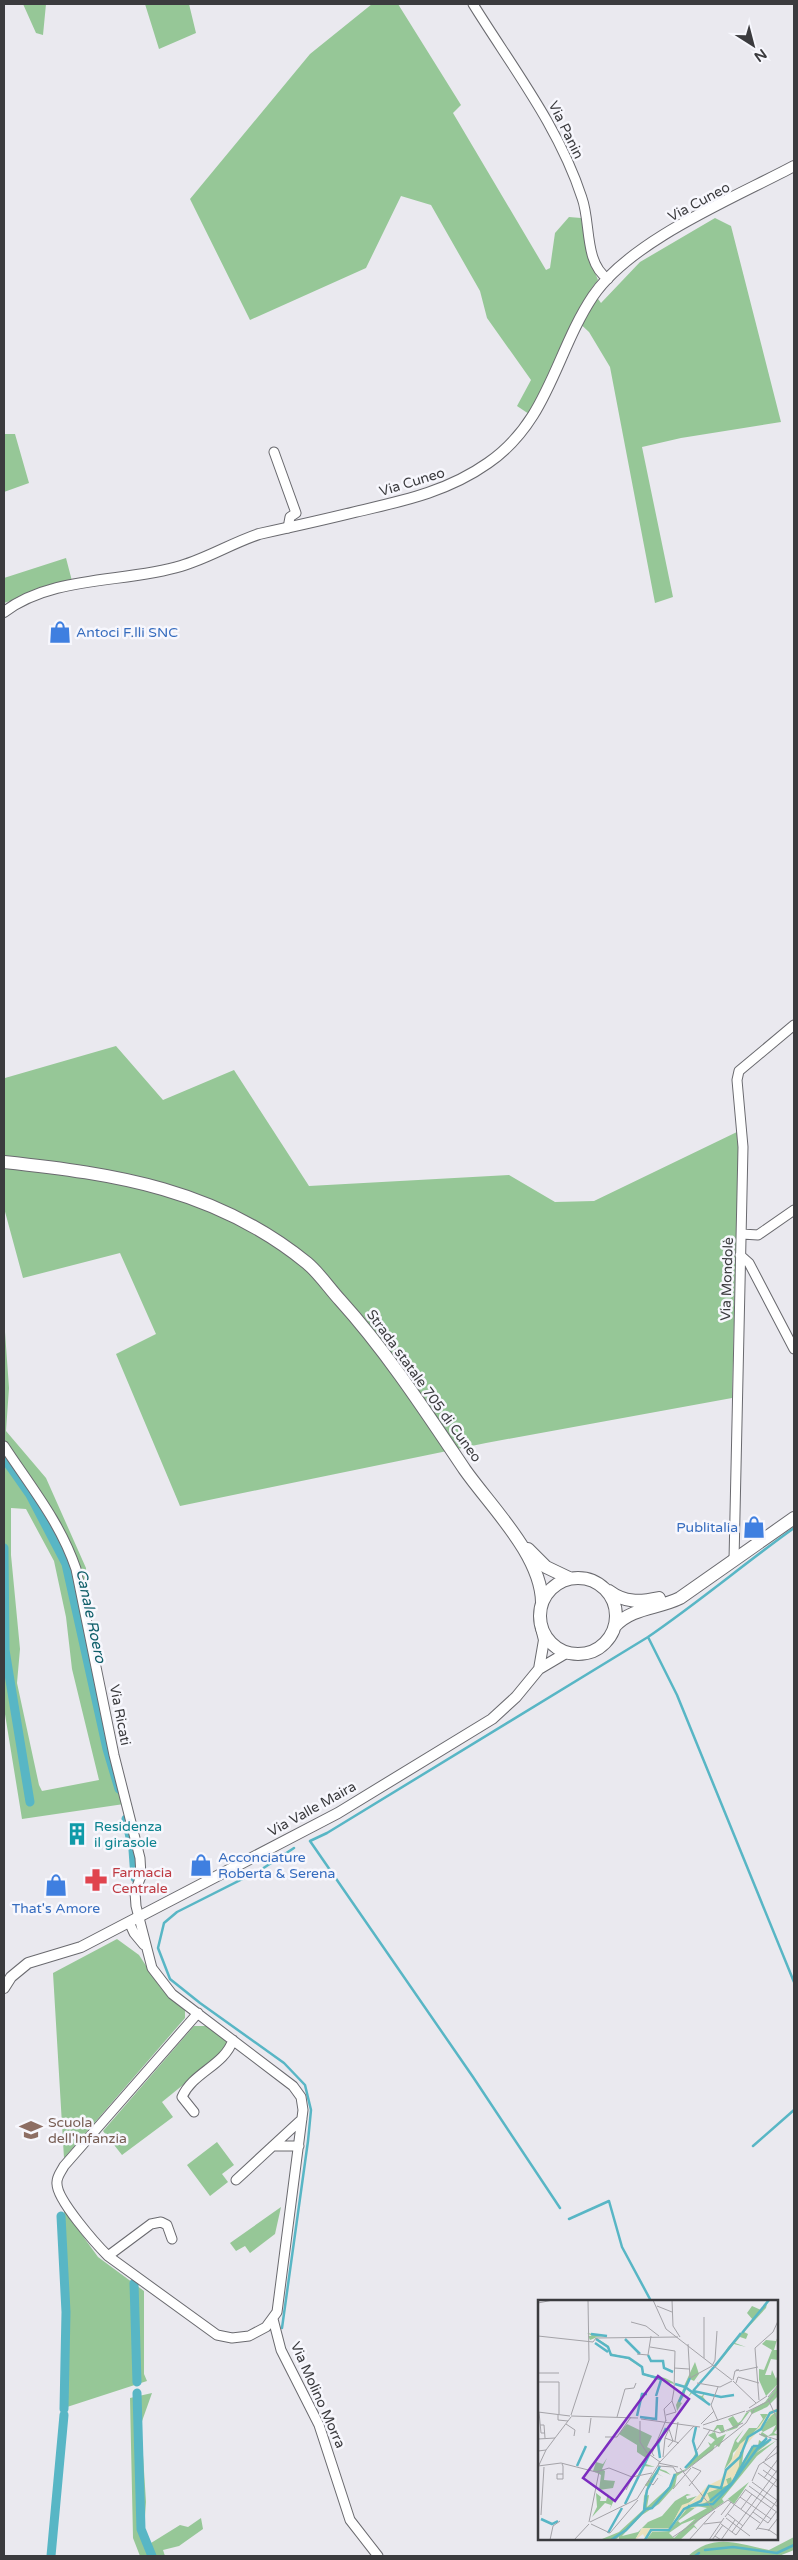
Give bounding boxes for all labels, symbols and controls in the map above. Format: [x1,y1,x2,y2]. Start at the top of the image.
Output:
north arrow [728,20,778,70]
text: N [751,45,770,65]
street label: Via Panin [545,98,587,162]
street label: Via Cuneo [665,179,733,225]
street label: Via Cuneo [377,464,447,500]
shop icon: Antoci F.lli SNC [47,619,73,645]
place label: Antoci F.lli SNC [76,624,178,641]
street label: Via Mondolè [717,1237,737,1321]
street label: Strada statale 705 di Cuneo [363,1306,485,1466]
shop icon: Publitalia [741,1514,767,1540]
place label: Publitalia [676,1519,738,1536]
water label: Canale Roero [72,1567,110,1665]
street label: Via Ricati [106,1683,134,1747]
street label: Via Valle Maira [265,1778,359,1840]
place label: Residenza il girasole [94,1818,162,1851]
building icon: Residenza il girasole [64,1821,90,1847]
place label: Acconciature Roberta & Serena [218,1849,335,1882]
shop icon: Acconciature Roberta & Serena [188,1852,214,1878]
place label: Farmacia Centrale [112,1864,172,1897]
pharmacy icon: Farmacia Centrale [83,1867,109,1893]
shop icon: That's Amore [43,1872,69,1898]
place label: That's Amore [12,1900,100,1917]
place label: Scuola dell'Infanzia [48,2114,127,2147]
school or university icon: Scuola dell'Infanzia [18,2117,44,2143]
inset map [538,2300,778,2540]
street label: Via Molino Morra [287,2339,349,2451]

